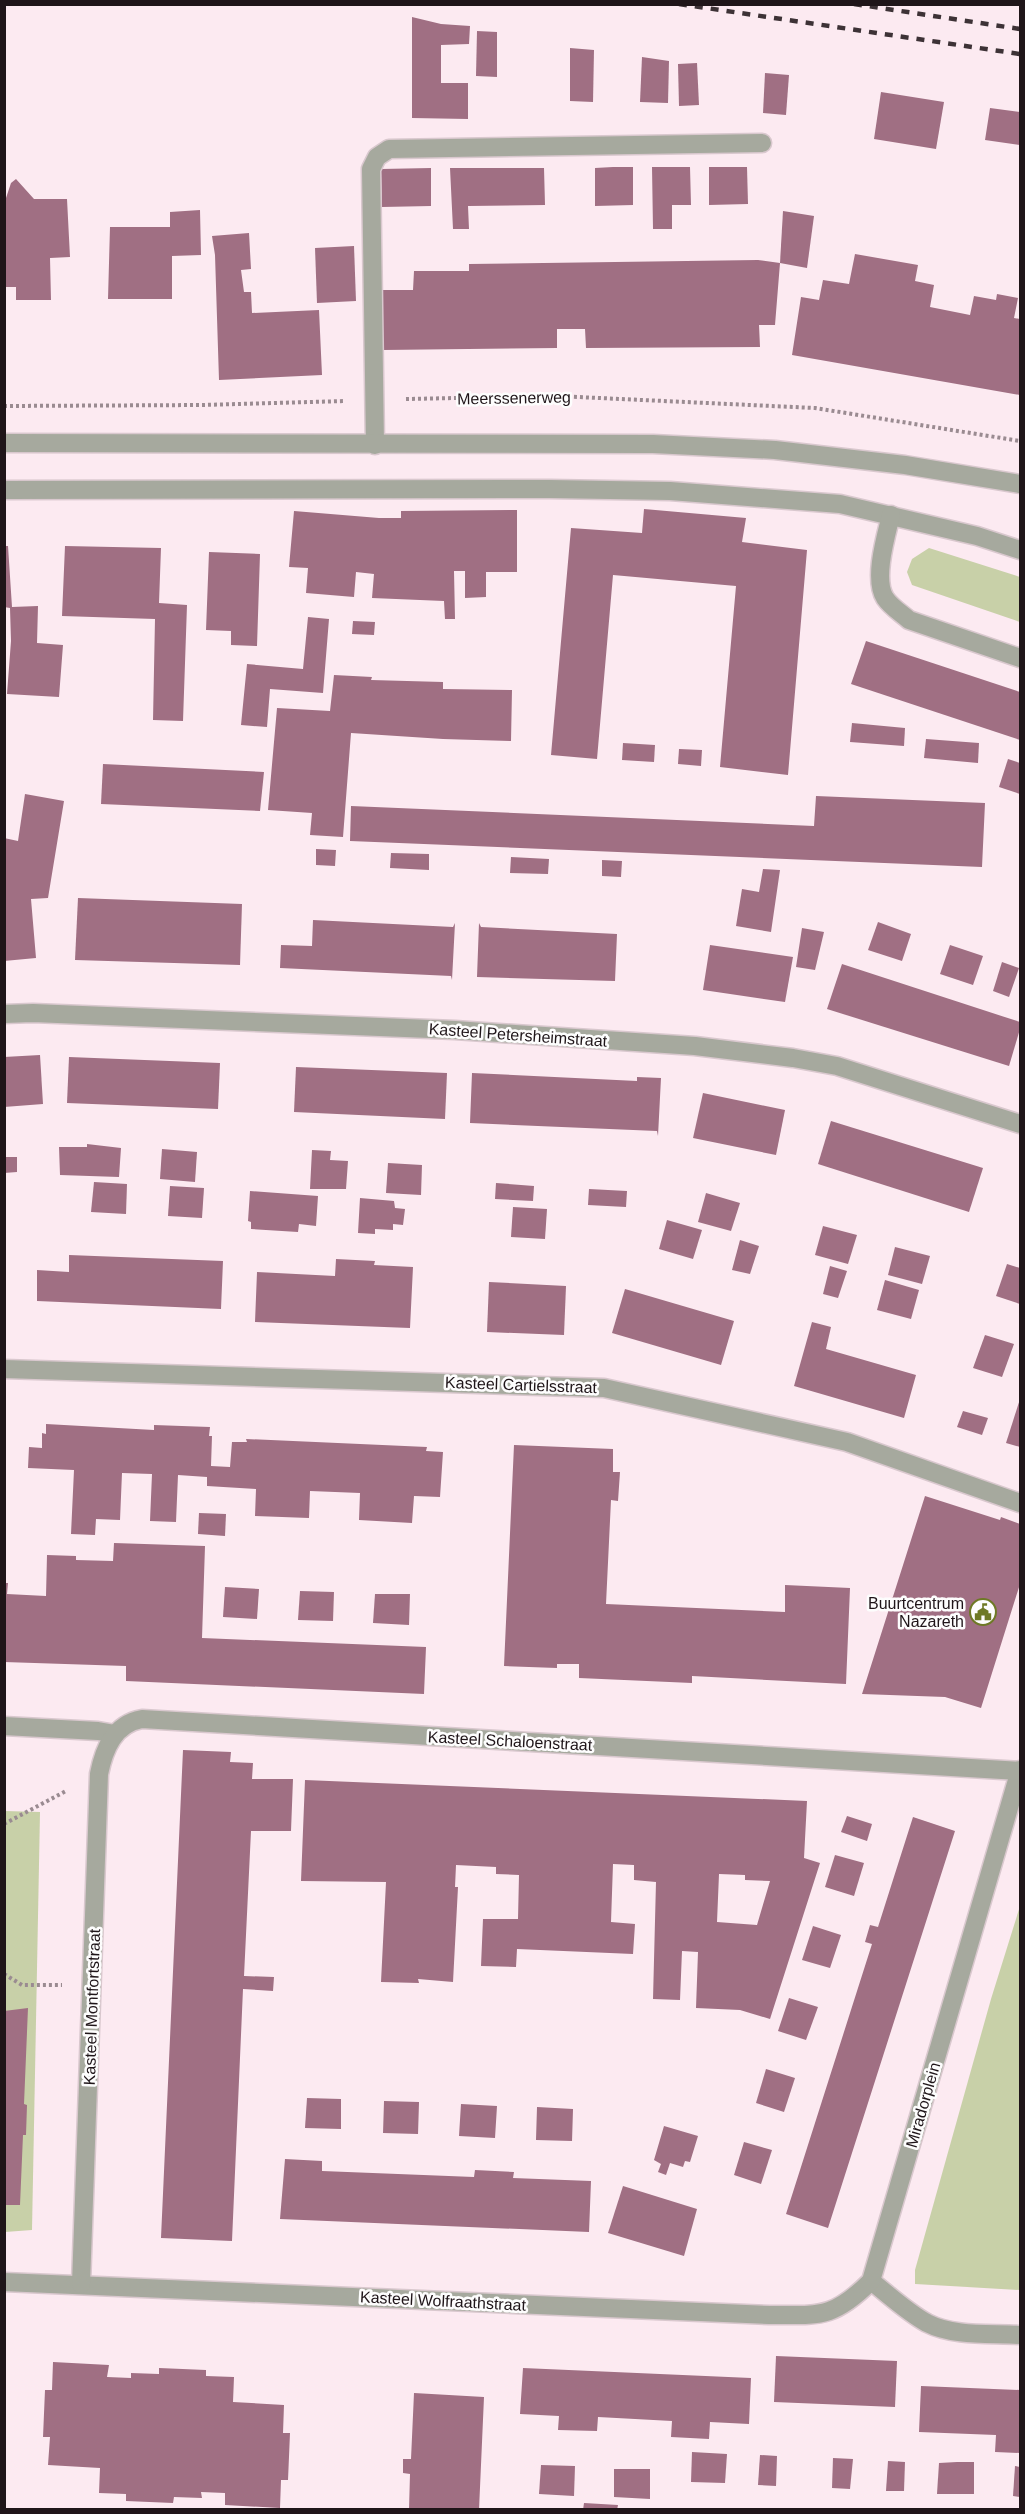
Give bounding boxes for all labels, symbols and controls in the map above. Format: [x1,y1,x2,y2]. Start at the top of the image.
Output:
street label: Meerssenerweg [457,389,571,407]
street label: Kasteel Petersheimstraat [428,1020,608,1050]
street label: Kasteel Cartielsstraat [445,1374,598,1396]
place label: Buurtcentrum Nazareth [868,1595,964,1630]
public building icon: Buurtcentrum Nazareth [968,1597,998,1627]
street label: Kasteel Schaloenstraat [427,1728,593,1754]
street label: Kasteel Montfortstraat [81,1928,103,2086]
street label: Miradorplein [903,2060,943,2150]
street label: Kasteel Wolfraathstraat [360,2288,527,2314]

